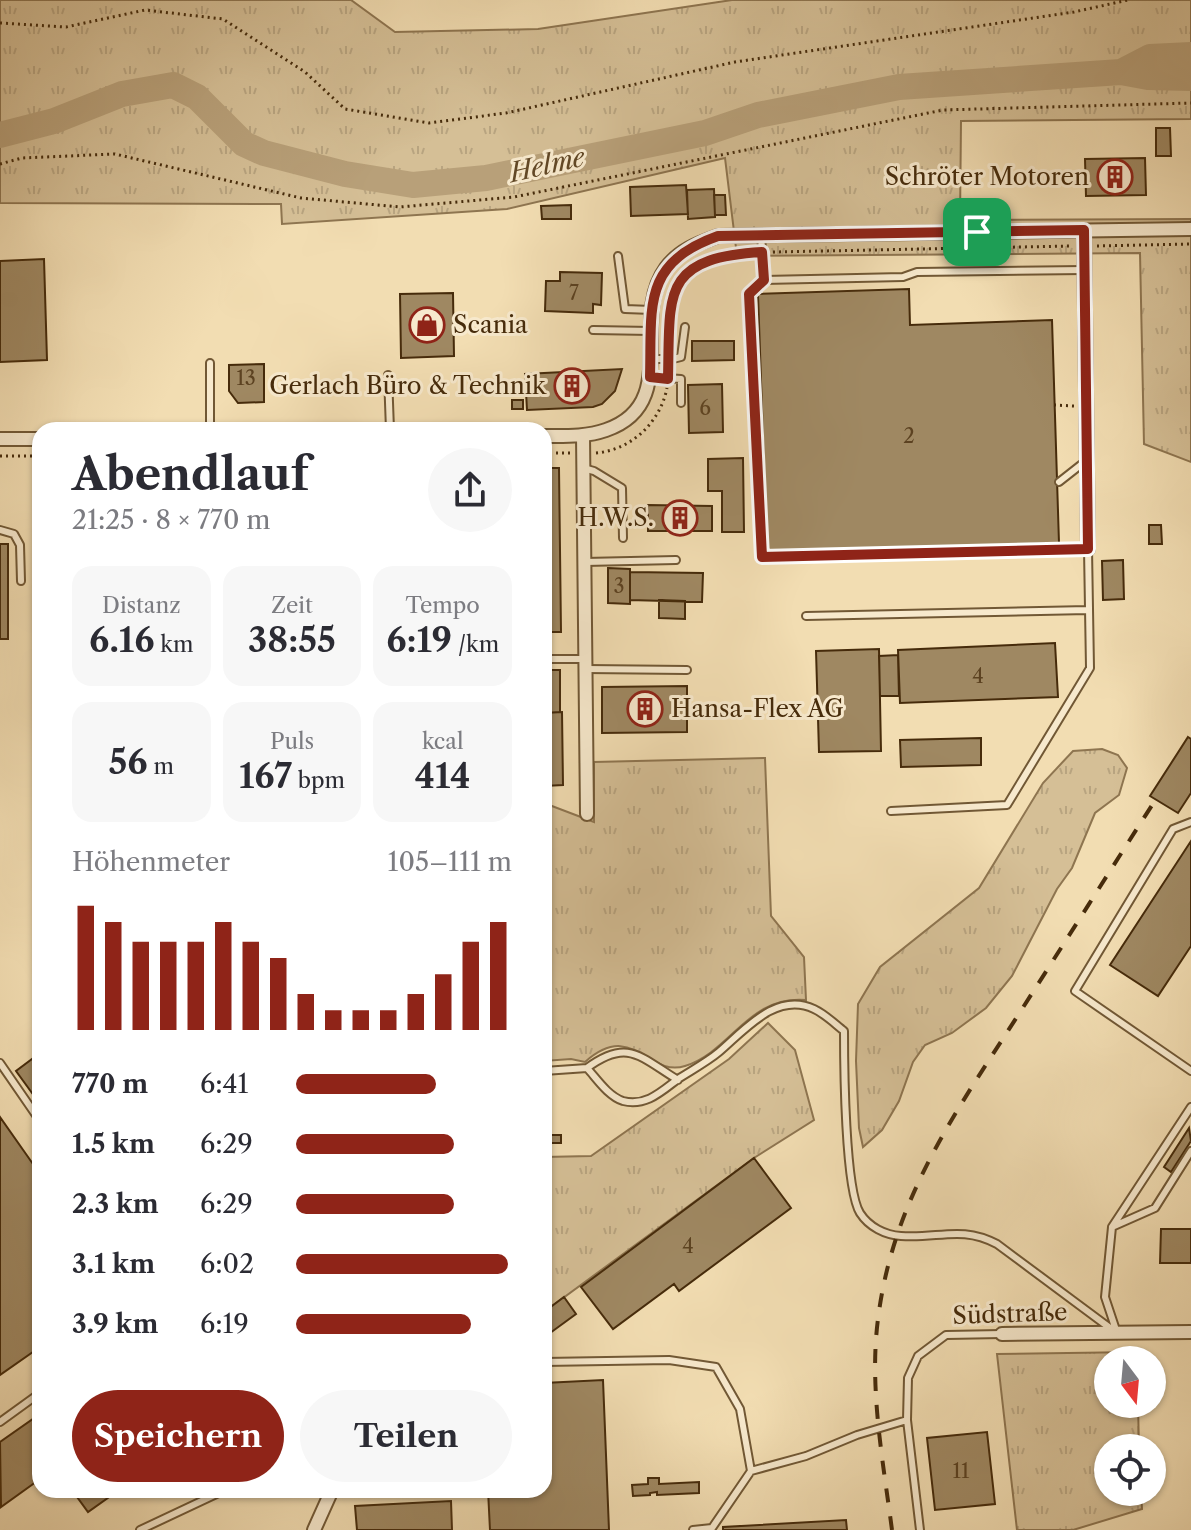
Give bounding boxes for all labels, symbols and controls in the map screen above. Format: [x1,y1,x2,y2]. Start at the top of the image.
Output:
water label: Helme [504,140,589,190]
building icon: Schröter Motoren [1096,158,1134,196]
place label: Schröter Motoren [885,162,1089,191]
pin [943,198,1011,266]
icon: arrive [955,210,999,254]
house number: 7 [569,281,579,305]
shop icon: Scania [408,306,446,344]
place label: Scania [453,310,528,339]
house number: 13 [236,366,256,390]
building icon: Gerlach Büro & Technik [553,367,591,405]
place label: Gerlach Büro & Technik [269,371,547,400]
house number: 6 [699,396,711,420]
house number: 2 [903,424,915,448]
text: Abendlauf [72,447,309,501]
button: share [428,448,512,532]
building icon: H.W.S. [661,499,699,537]
place label: H.W.S. [578,503,654,532]
text: 21:25 · 8 × 770 m [72,504,271,536]
house number: 3 [613,574,625,598]
text: Distanz [102,592,181,619]
text: Zeit [271,592,313,619]
text: Tempo [406,592,480,619]
text: 6.16 [89,619,154,661]
text: 38:55 [248,619,336,661]
text: 6:19 [386,619,452,661]
text: km [154,631,194,658]
text: /km [452,631,499,658]
house number: 4 [972,664,984,688]
building icon: Hansa-Flex AG [626,690,664,728]
place label: Hansa-Flex AG [671,694,844,723]
text: Puls [270,728,314,755]
text: kcal [422,728,463,755]
text: 56 [109,741,148,783]
text: m [148,753,174,780]
text: 167 [239,755,292,797]
text: 414 [415,755,470,797]
text: bpm [292,767,345,794]
text: Höhenmeter [72,846,230,878]
text: 105–111 m [387,846,512,878]
text: 770 m [72,1068,148,1100]
text: 6:41 [200,1068,248,1100]
text: 1.5 km [72,1128,155,1160]
text: 6:29 [200,1128,253,1160]
text: 2.3 km [72,1188,159,1220]
text: 6:29 [200,1188,253,1220]
house number: 4 [682,1234,694,1258]
text: 3.1 km [72,1248,155,1280]
text: 6:02 [200,1248,254,1280]
street label: Südstraße [952,1297,1068,1330]
text: 3.9 km [72,1308,158,1340]
text: 6:19 [200,1308,249,1340]
north arrow [1094,1346,1166,1418]
map controls [1094,1346,1166,1506]
button: Speichern [72,1390,284,1482]
button: Teilen [300,1390,512,1482]
button: locate [1094,1434,1166,1506]
house number: 11 [953,1459,970,1483]

